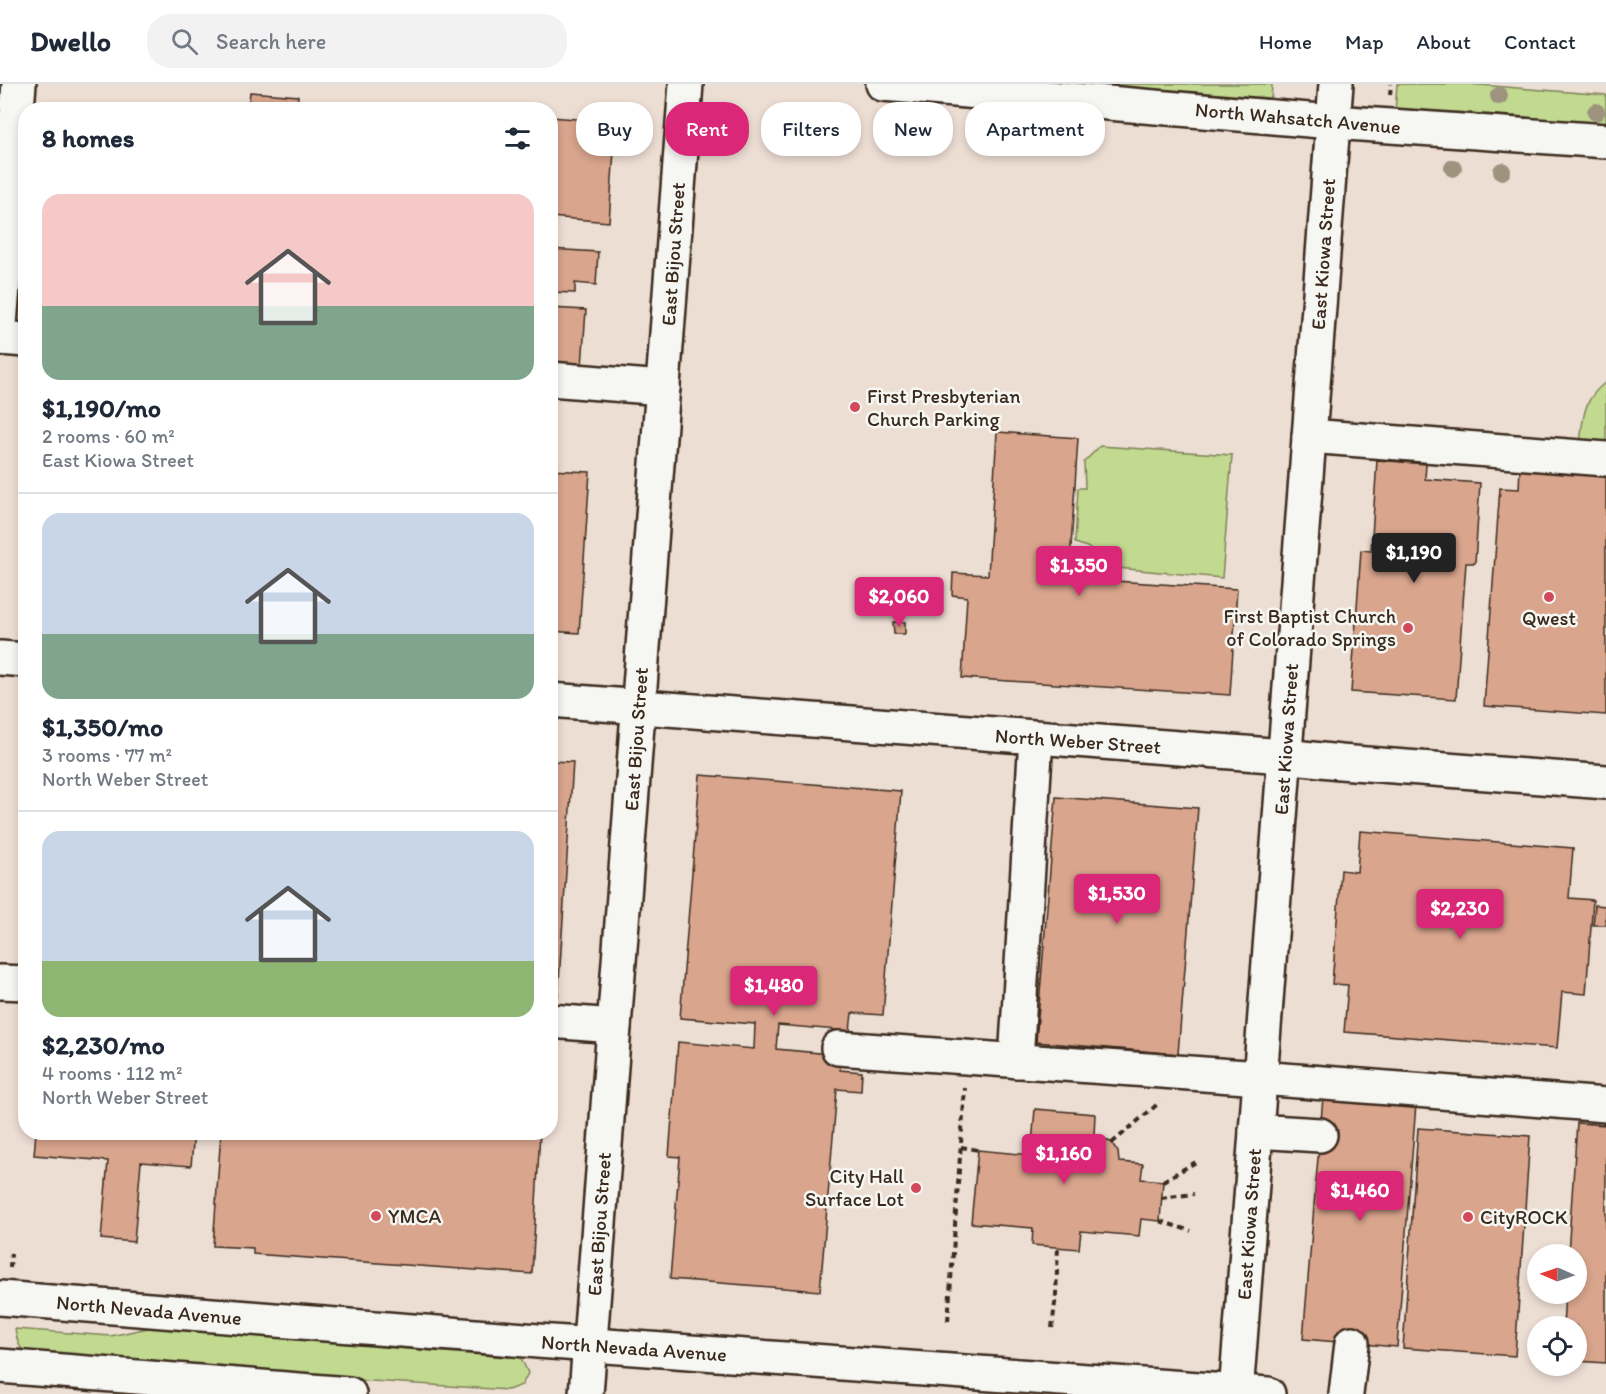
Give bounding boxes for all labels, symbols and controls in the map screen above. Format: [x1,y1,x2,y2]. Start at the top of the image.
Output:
search box [147,14,567,68]
text: Dwello [30,24,111,58]
icon: search [168,25,201,58]
text: Search here [216,28,326,55]
text: Home [1259,29,1312,54]
text: Map [1345,29,1384,54]
text: About [1417,29,1471,54]
text: Contact [1504,29,1576,54]
street label: North Wahsatch Avenue [1194,97,1402,139]
chip: Buy [576,102,653,156]
chip: Rent [665,102,749,156]
chip: Filters [761,102,861,156]
chip: New [873,102,953,156]
chip: Apartment [965,102,1105,156]
text: 8 homes [42,122,134,154]
icon: filters [501,122,534,155]
street label: East Kiowa Street [1306,177,1340,331]
street label: East Bijou Street [656,181,690,327]
icon: home [234,233,342,341]
place label: First Presbyterian Church Parking [867,384,1021,431]
text: $1,190/mo [42,392,161,424]
marker: First Presbyterian Church Parking [848,400,862,414]
text: 2 rooms · 60 m² [42,424,175,448]
text: East Kiowa Street [42,448,194,472]
pin: $1,190 [1365,533,1463,584]
text: $1,190 [1386,540,1442,564]
pin: $1,350 [1030,546,1128,597]
icon: home [234,552,342,660]
text: $1,350 [1050,553,1108,577]
pin: $2,060 [850,577,948,628]
text: $2,060 [869,584,929,608]
marker: Qwest [1542,590,1556,604]
place label: First Baptist Church of Colorado Springs [1223,604,1396,651]
place label: Qwest [1522,606,1576,630]
marker: First Baptist Church of Colorado Springs [1401,621,1415,635]
street label: East Kiowa Street [1269,662,1303,816]
street label: East Bijou Street [619,666,653,812]
text: $1,350/mo [42,711,163,743]
street label: North Weber Street [994,723,1162,759]
text: 3 rooms · 77 m² [42,743,172,767]
text: North Weber Street [42,767,208,791]
icon: home [234,870,342,978]
pin: $1,530 [1068,874,1166,925]
text: $1,530 [1088,881,1146,905]
pin: $2,230 [1411,889,1509,940]
text: $2,230 [1430,896,1490,920]
pin: $1,480 [725,966,823,1017]
text: $1,480 [744,973,804,997]
text: $2,230/mo [42,1029,165,1061]
text: 4 rooms · 112 m² [42,1061,182,1085]
text: North Weber Street [42,1085,208,1109]
pin: $1,160 [1015,1134,1113,1185]
text: $1,160 [1036,1141,1092,1165]
street label: East Kiowa Street [1232,1147,1266,1301]
street label: East Bijou Street [582,1151,616,1297]
place label: City Hall Surface Lot [805,1164,904,1211]
pin: $1,460 [1311,1171,1409,1222]
text: $1,460 [1330,1178,1390,1202]
marker: City Hall Surface Lot [909,1181,923,1195]
place label: YMCA [388,1204,441,1228]
place label: CityROCK [1480,1205,1568,1229]
marker: YMCA [369,1209,383,1223]
marker: CityROCK [1461,1210,1475,1224]
north arrow [1527,1244,1587,1304]
map controls [1527,1244,1587,1376]
street label: North Nevada Avenue [55,1290,243,1330]
button: locate [1527,1316,1587,1376]
street label: North Nevada Avenue [540,1330,728,1366]

